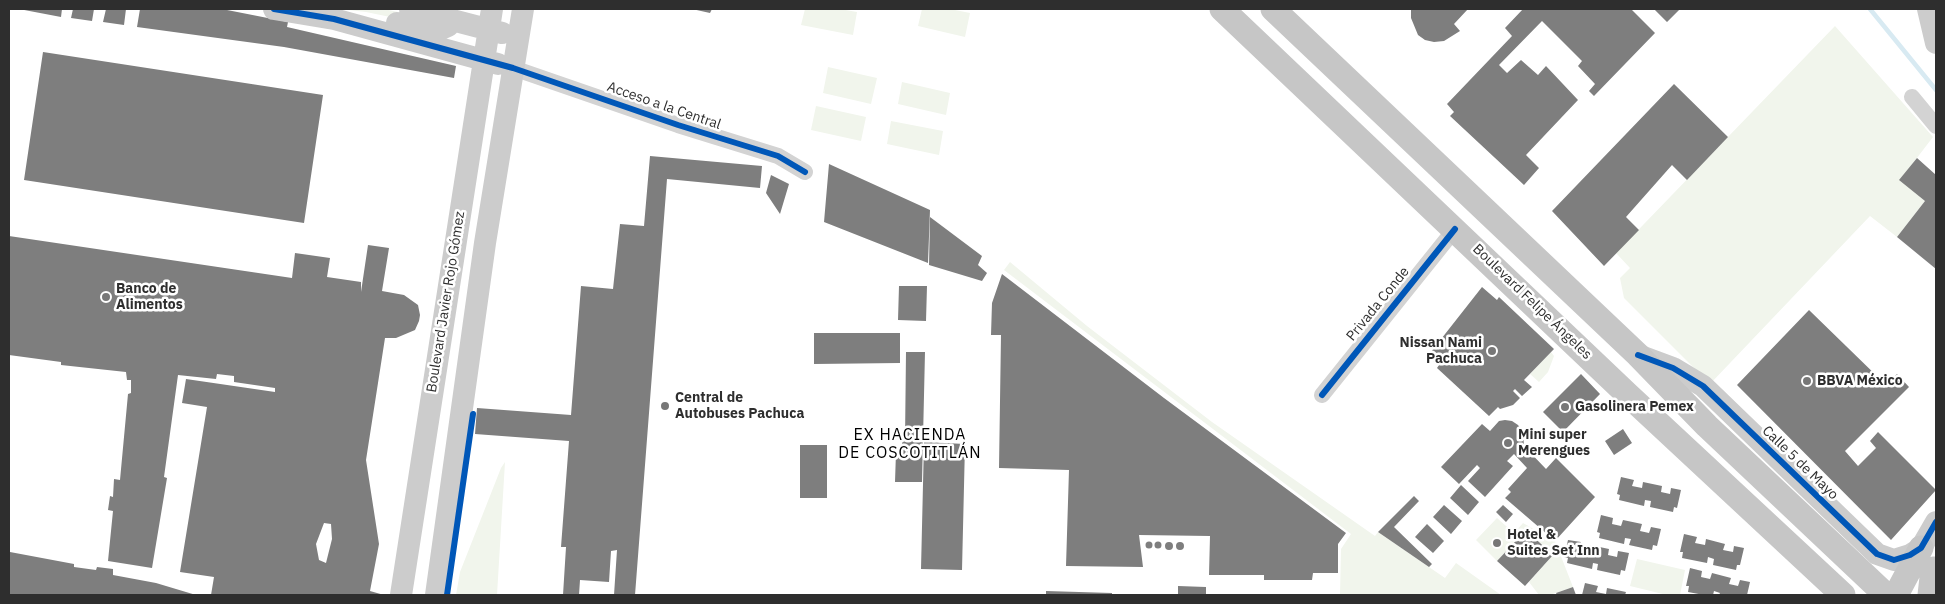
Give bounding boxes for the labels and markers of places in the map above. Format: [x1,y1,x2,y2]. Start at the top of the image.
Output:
place label: Banco de Alimentos [116,281,183,314]
marker: Banco de Alimentos [100,291,112,303]
place label: Nissan Nami Pachuca [1400,335,1482,368]
marker: Nissan Nami Pachuca [1486,345,1498,357]
place label: BBVA México [1817,373,1903,389]
marker: BBVA México [1801,375,1813,387]
place label: Central de Autobuses Pachuca [675,390,804,422]
place label: Gasolinera Pemex [1575,399,1694,415]
marker: Central de Autobuses Pachuca [659,400,671,412]
marker: Gasolinera Pemex [1559,401,1571,413]
place label: Mini super Merengues [1518,427,1590,460]
marker: Mini super Merengues [1502,437,1514,449]
place label: Hotel & Suites Set Inn [1507,527,1600,560]
marker: Hotel & Suites Set Inn [1491,537,1503,549]

